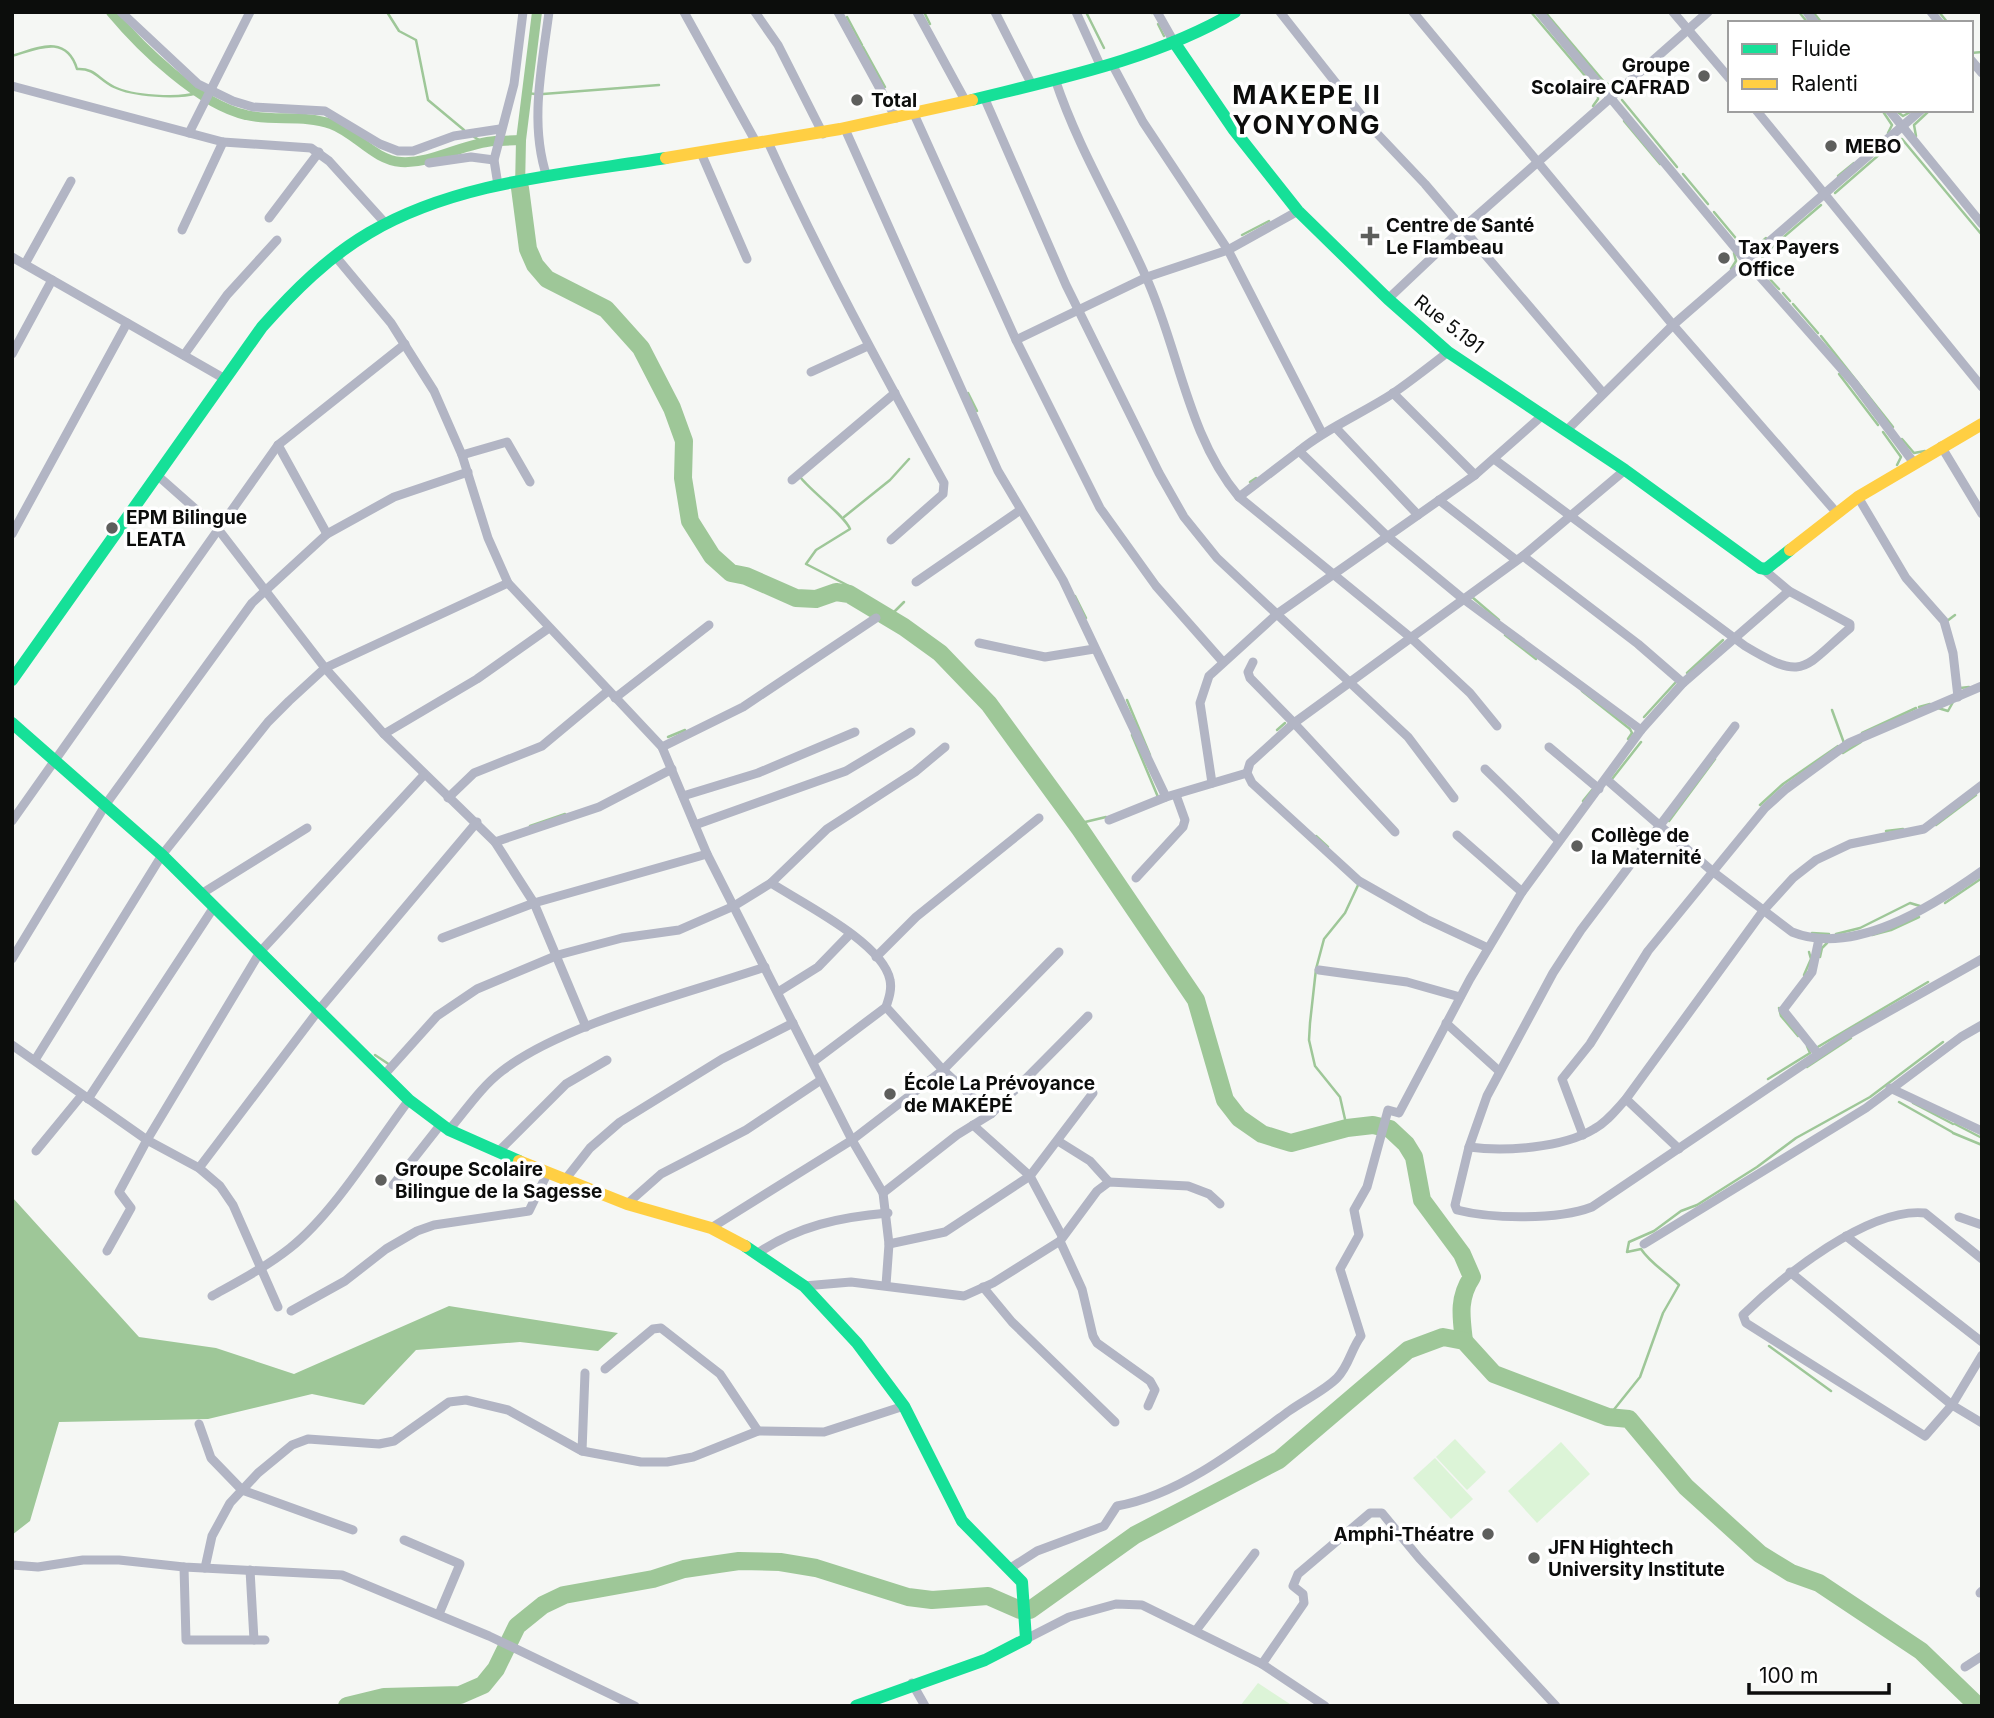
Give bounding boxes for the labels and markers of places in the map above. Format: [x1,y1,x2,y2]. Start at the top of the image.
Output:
place label: Groupe Scolaire CAFRAD [1531,54,1690,99]
marker: Groupe Scolaire CAFRAD [1696,68,1712,84]
place label: Total [871,89,917,112]
marker: Total [849,92,865,108]
place label: MEBO [1845,135,1901,158]
marker: MEBO [1823,138,1839,154]
place label: Centre de Santé Le Flambeau [1386,214,1534,259]
marker: Centre de Santé Le Flambeau [1360,226,1380,246]
place label: Tax Payers Office [1738,236,1839,281]
marker: Tax Payers Office [1716,250,1732,266]
place label: EPM Bilingue LEATA [126,506,247,551]
marker: EPM Bilingue LEATA [104,520,120,536]
place label: Collège de la Maternité [1591,824,1701,869]
marker: Collège de la Maternité [1569,838,1585,854]
place label: École La Prévoyance de MAKÉPÉ [904,1072,1095,1117]
marker: École La Prévoyance de MAKÉPÉ [882,1086,898,1102]
place label: Groupe Scolaire Bilingue de la Sagesse [395,1158,602,1203]
marker: Groupe Scolaire Bilingue de la Sagesse [373,1172,389,1188]
place label: Amphi-Théatre [1333,1523,1474,1546]
marker: Amphi-Théatre [1480,1526,1496,1542]
place label: JFN Hightech University Institute [1548,1536,1725,1581]
marker: JFN Hightech University Institute [1526,1550,1542,1566]

